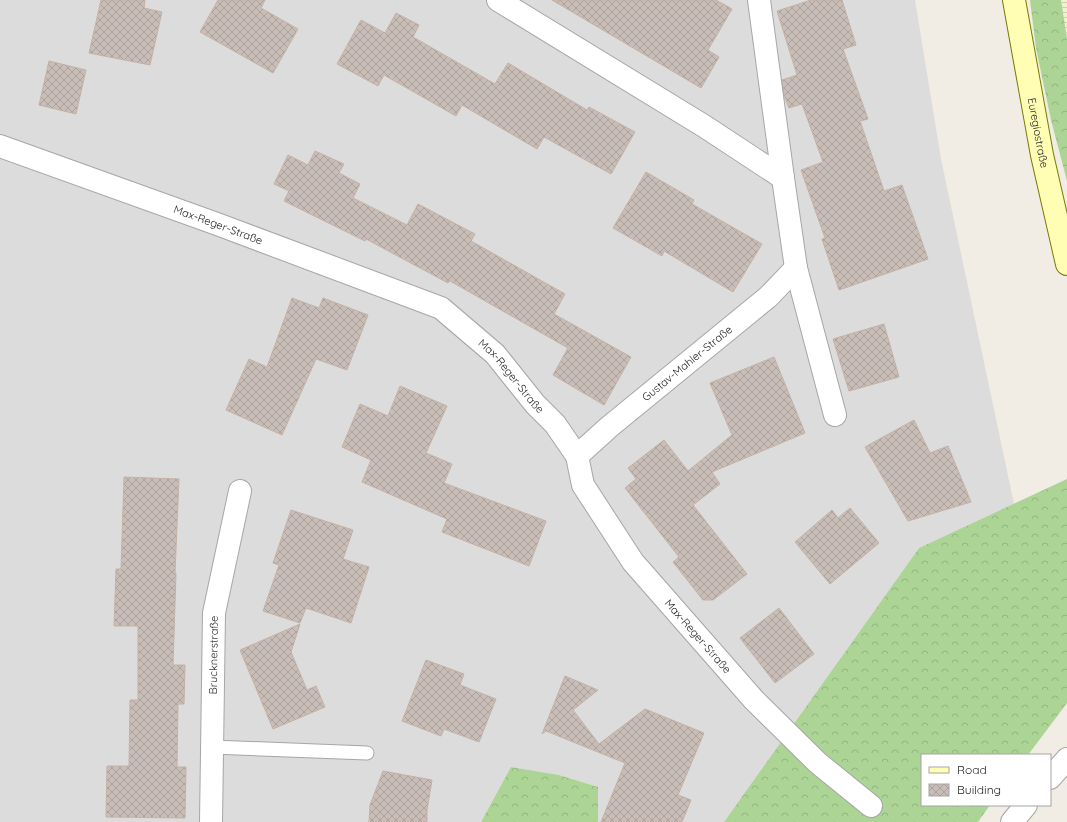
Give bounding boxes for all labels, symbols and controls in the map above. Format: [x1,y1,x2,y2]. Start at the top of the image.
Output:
street label: Euregiostraße [1025,97,1052,169]
street label: Max-Reger-Straße [172,202,265,248]
street label: Gustav-Mahler-Straße [639,322,735,404]
street label: Max-Reger-Straße [475,336,547,416]
street label: Max-Reger-Straße [662,596,734,676]
street label: Brucknerstraße [206,616,221,694]
legend [921,754,1051,806]
text: Road [957,762,987,777]
text: Building [957,782,1001,797]

